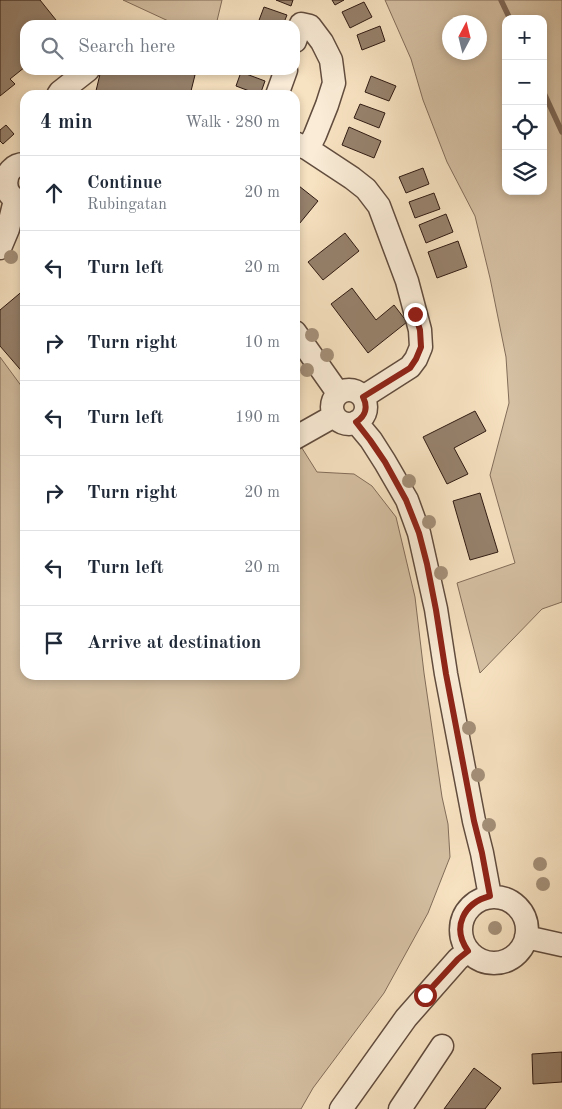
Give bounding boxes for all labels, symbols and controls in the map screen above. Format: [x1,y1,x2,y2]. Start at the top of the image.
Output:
north arrow [442,15,487,60]
map controls [502,15,547,195]
button: + [502,15,547,60]
search box [20,20,300,75]
icon: search [38,34,66,62]
text: Search here [78,38,175,57]
button: − [502,60,547,105]
button: locate [502,105,547,150]
text: 4 min [40,112,93,133]
text: Walk · 280 m [185,115,280,131]
button: layers [502,150,547,195]
text: Continue [87,174,162,193]
icon: ahead [40,179,68,207]
text: 20 m [244,185,280,201]
text: Rubingatan [87,197,167,213]
icon: left [40,254,68,282]
text: Turn left [87,259,164,278]
text: 20 m [244,260,280,276]
route end [404,303,427,326]
icon: right [40,329,68,357]
text: Turn right [87,334,177,353]
text: 10 m [244,335,280,351]
icon: left [40,404,68,432]
text: Turn left [87,409,164,428]
text: 190 m [235,410,280,426]
icon: right [40,479,68,507]
text: Turn right [87,484,177,503]
text: 20 m [244,485,280,501]
icon: left [40,554,68,582]
text: Turn left [87,559,164,578]
text: 20 m [244,560,280,576]
icon: arrive [40,629,68,657]
text: Arrive at destination [87,634,261,653]
route start [414,984,437,1007]

